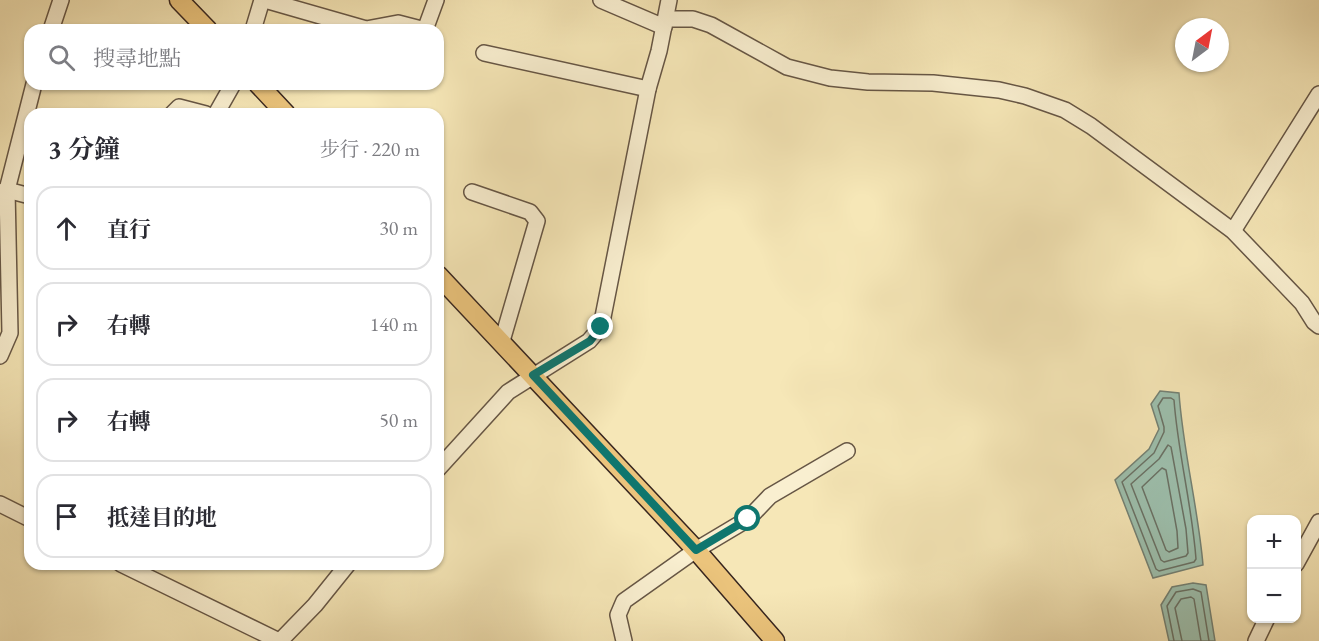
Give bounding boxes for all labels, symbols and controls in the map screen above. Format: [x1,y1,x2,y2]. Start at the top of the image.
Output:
north arrow [1175,18,1229,72]
search box [24,24,444,90]
icon: search [45,41,78,74]
text: 搜尋地點 [93,44,181,73]
text: 3 分鐘 [48,132,120,166]
text: 步行 · 220 m [320,136,420,162]
icon: ahead [50,212,83,245]
text: 直行 [107,215,151,244]
text: 30 m [379,215,418,241]
icon: right [50,308,83,341]
text: 右轉 [107,311,151,340]
text: 140 m [370,311,418,337]
route end [587,313,613,339]
icon: right [50,404,83,437]
text: 右轉 [107,407,151,436]
text: 50 m [379,407,418,433]
icon: arrive [50,500,83,533]
text: 抵達目的地 [107,503,217,532]
route start [734,505,760,531]
map controls [1247,515,1301,623]
button: + [1247,515,1301,569]
button: − [1247,569,1301,623]

